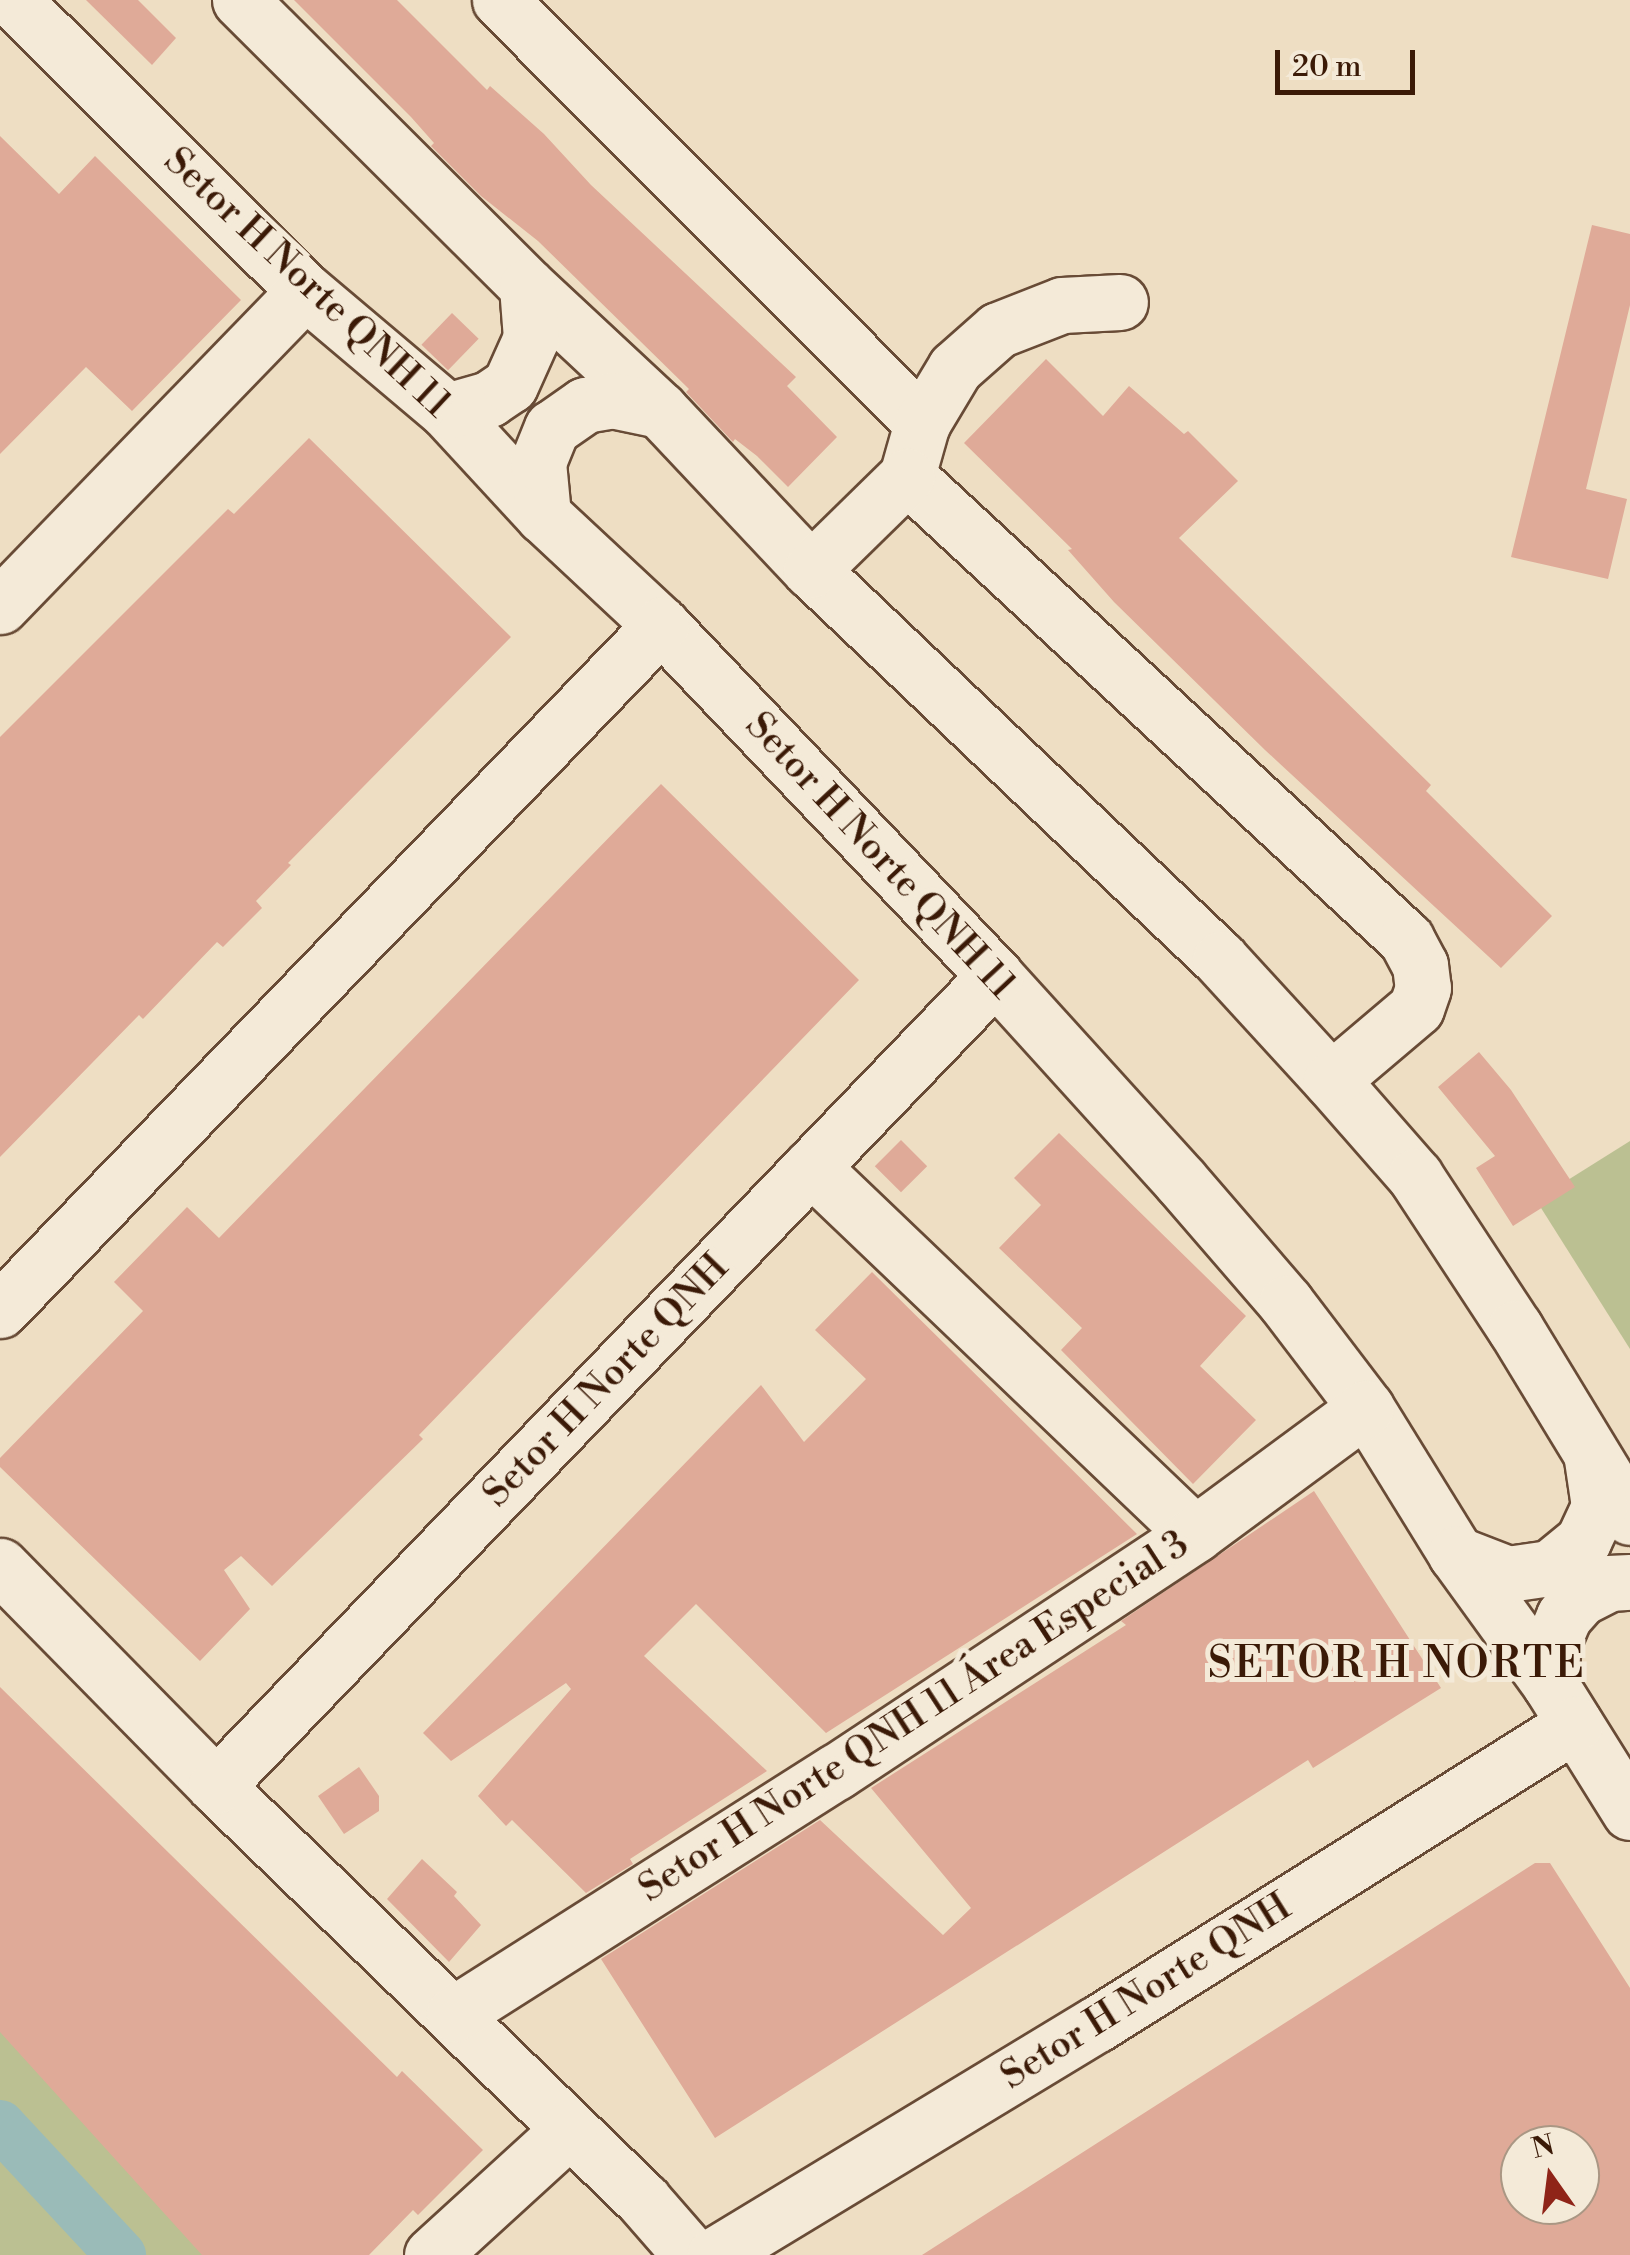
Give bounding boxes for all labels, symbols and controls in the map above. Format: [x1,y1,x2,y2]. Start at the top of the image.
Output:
scale bar [1280,30,1420,92]
text: 20 m [1292,48,1361,86]
street label: Setor H Norte QNH 11 [154,138,460,428]
street label: Setor H Norte QNH 11 [735,703,1025,1009]
street label: Setor H Norte QNH [474,1245,738,1517]
street label: Setor H Norte QNH 11 Área Especial 3 [631,1522,1197,1912]
district label: SETOR H NORTE [1208,1640,1586,1690]
street label: Setor H Norte QNH [993,1884,1299,2100]
north arrow [1500,2125,1600,2225]
text: N [1528,2128,1558,2167]

